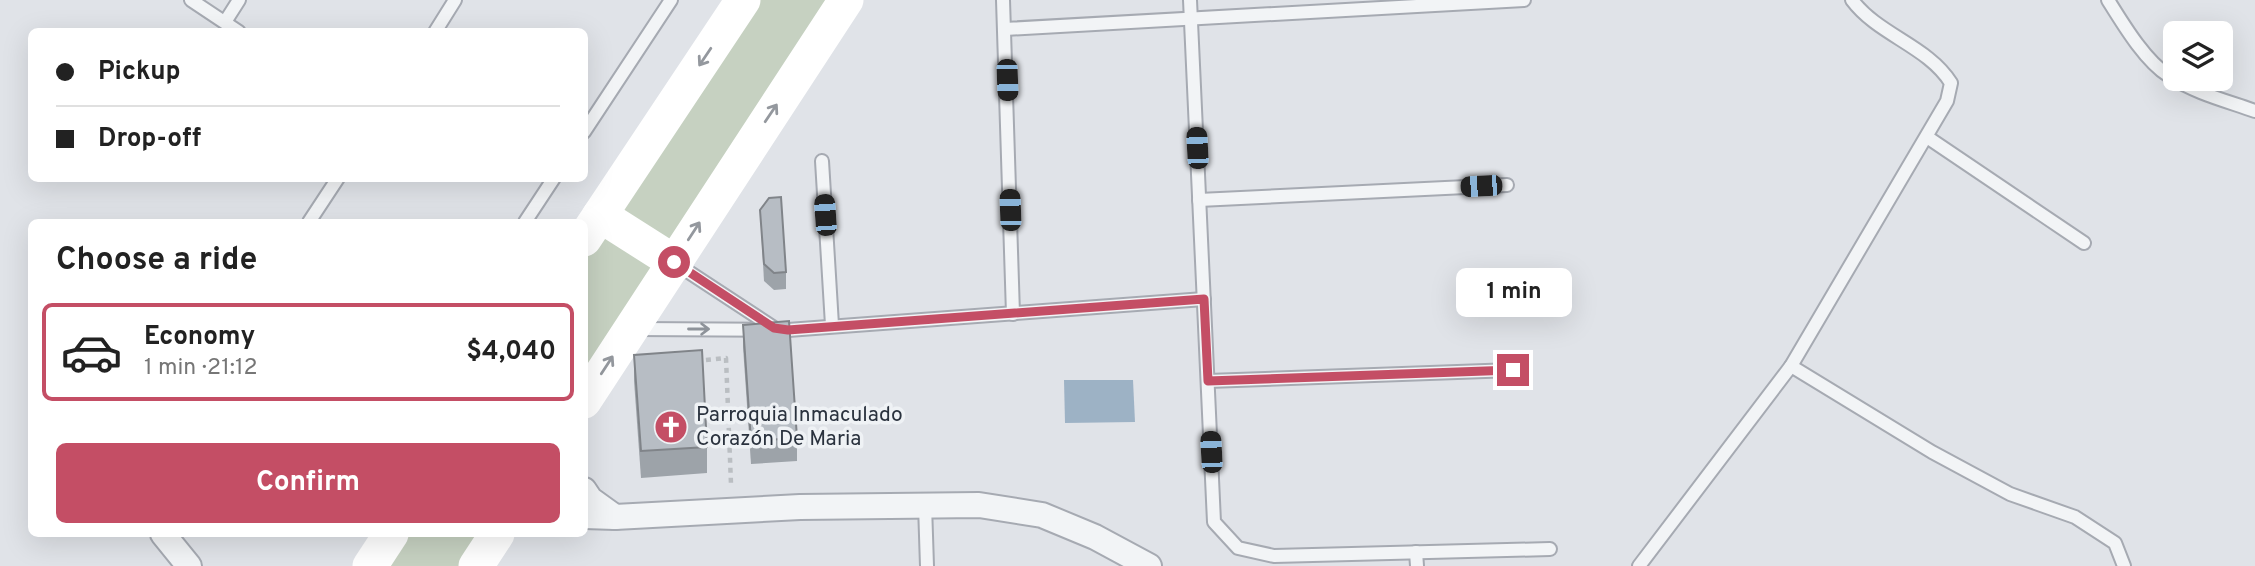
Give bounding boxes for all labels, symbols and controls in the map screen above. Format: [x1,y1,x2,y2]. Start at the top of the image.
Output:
map controls [2163,21,2233,91]
button: layers [2163,21,2233,91]
one-way arrow [698,47,712,66]
text: Pickup [98,56,181,89]
car [996,59,1019,101]
one-way arrow [765,104,779,124]
text: Drop-off [98,123,201,156]
car [1186,126,1209,170]
car [1460,174,1503,198]
car [999,189,1022,231]
car [814,193,837,237]
one-way arrow [687,222,702,241]
text: Choose a ride [56,241,257,281]
route start [658,246,690,278]
callout: 1 min [1455,268,1571,318]
text: 1 min [1486,278,1542,307]
icon: car [60,321,123,384]
text: Economy [144,321,255,354]
one-way arrow [687,322,710,336]
text: $4,040 [466,336,556,369]
text: 1 min · 21:12 [144,354,258,383]
route end [1497,354,1529,386]
one-way arrow [600,356,615,375]
place label: Parroquia Inmaculado Corazón De Maria [696,402,903,453]
church icon: Parroquia Inmaculado Corazón De Maria [652,408,690,446]
car [1200,430,1223,474]
button: Confirm [56,443,560,523]

